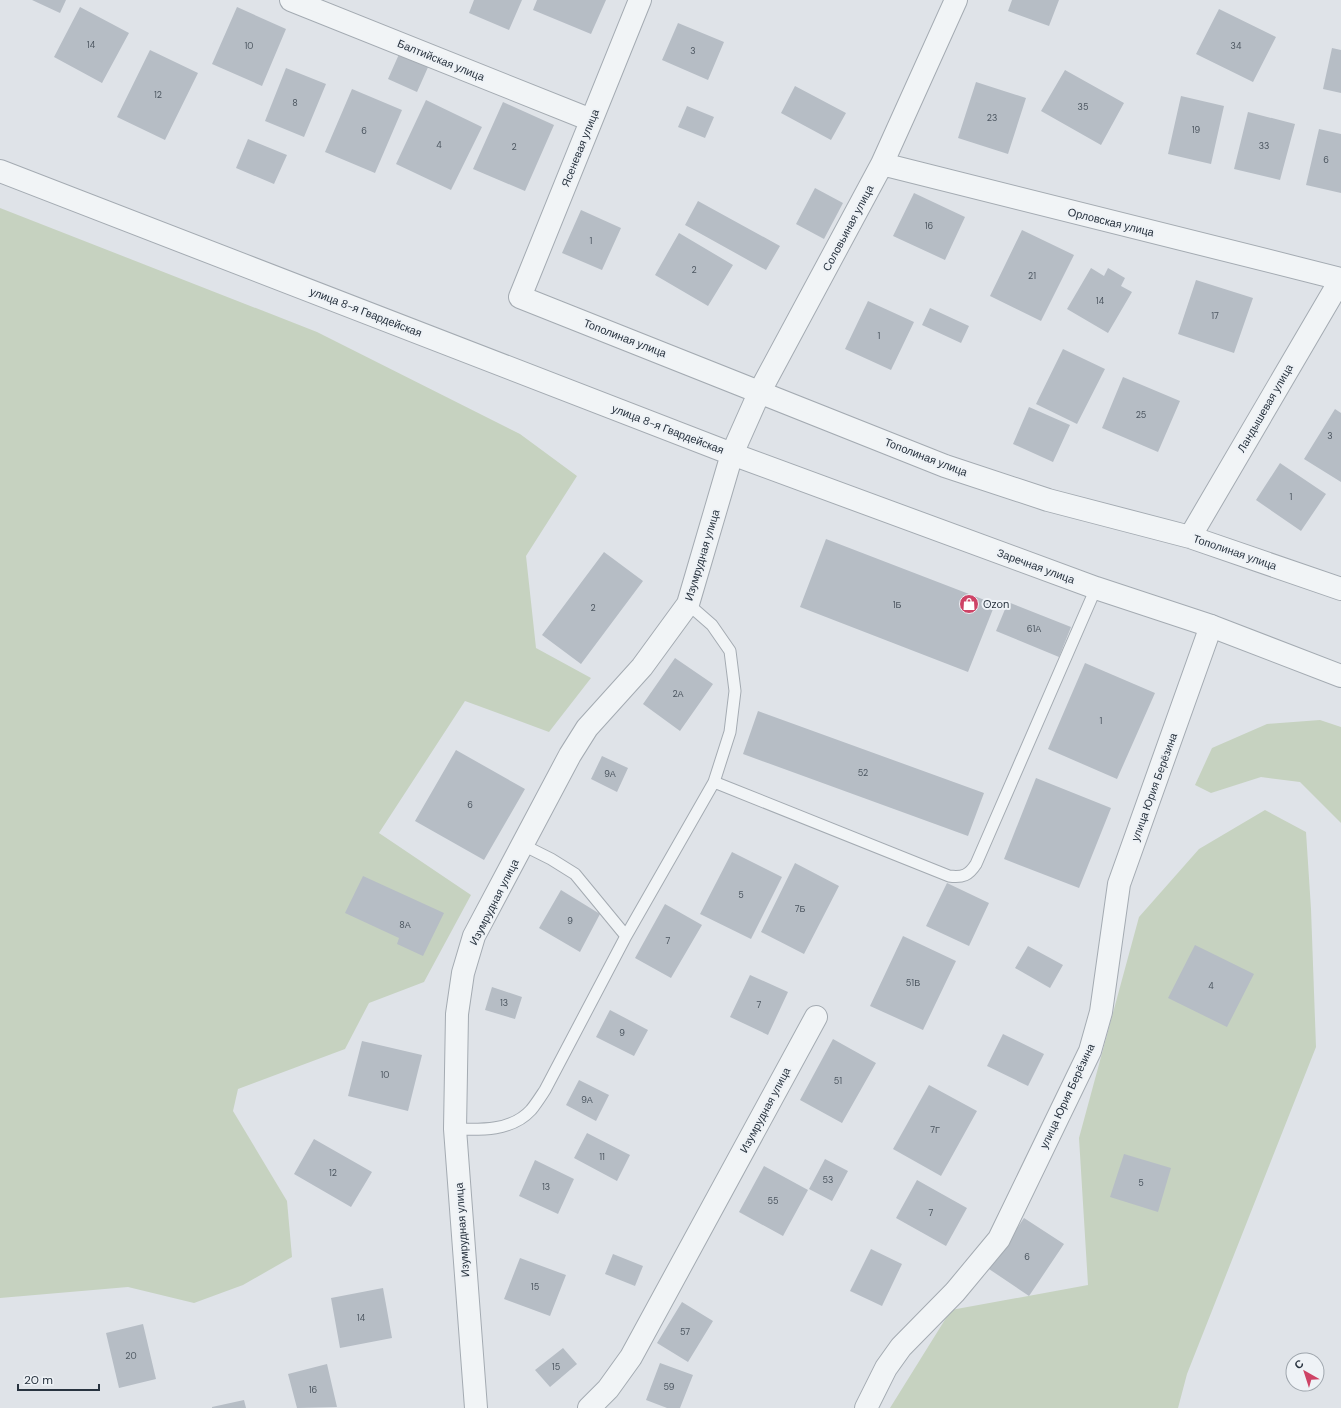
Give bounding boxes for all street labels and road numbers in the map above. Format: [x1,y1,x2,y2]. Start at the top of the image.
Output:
street label: Балтийская улица [395,36,487,84]
street label: Ясеневая улица [558,106,602,189]
street label: Соловьиная улица [819,182,877,273]
street label: Орловская улица [1066,205,1156,240]
street label: улица 8-я Гвардейская [308,284,424,340]
street label: Тополиная улица [582,316,669,361]
street label: Ландышевая улица [1234,361,1296,455]
street label: улица 8-я Гвардейская [610,401,726,457]
street label: Тополиная улица [883,435,970,480]
street label: Изумрудная улица [681,507,723,602]
street label: Тополиная улица [1191,531,1280,573]
street label: Заречная улица [995,545,1078,587]
street label: улица Юрия Берёзина [1128,730,1180,843]
street label: Изумрудная улица [466,856,522,947]
street label: улица Юрия Берёзина [1036,1040,1098,1151]
street label: Изумрудная улица [737,1064,794,1155]
street label: Изумрудная улица [452,1181,472,1278]

